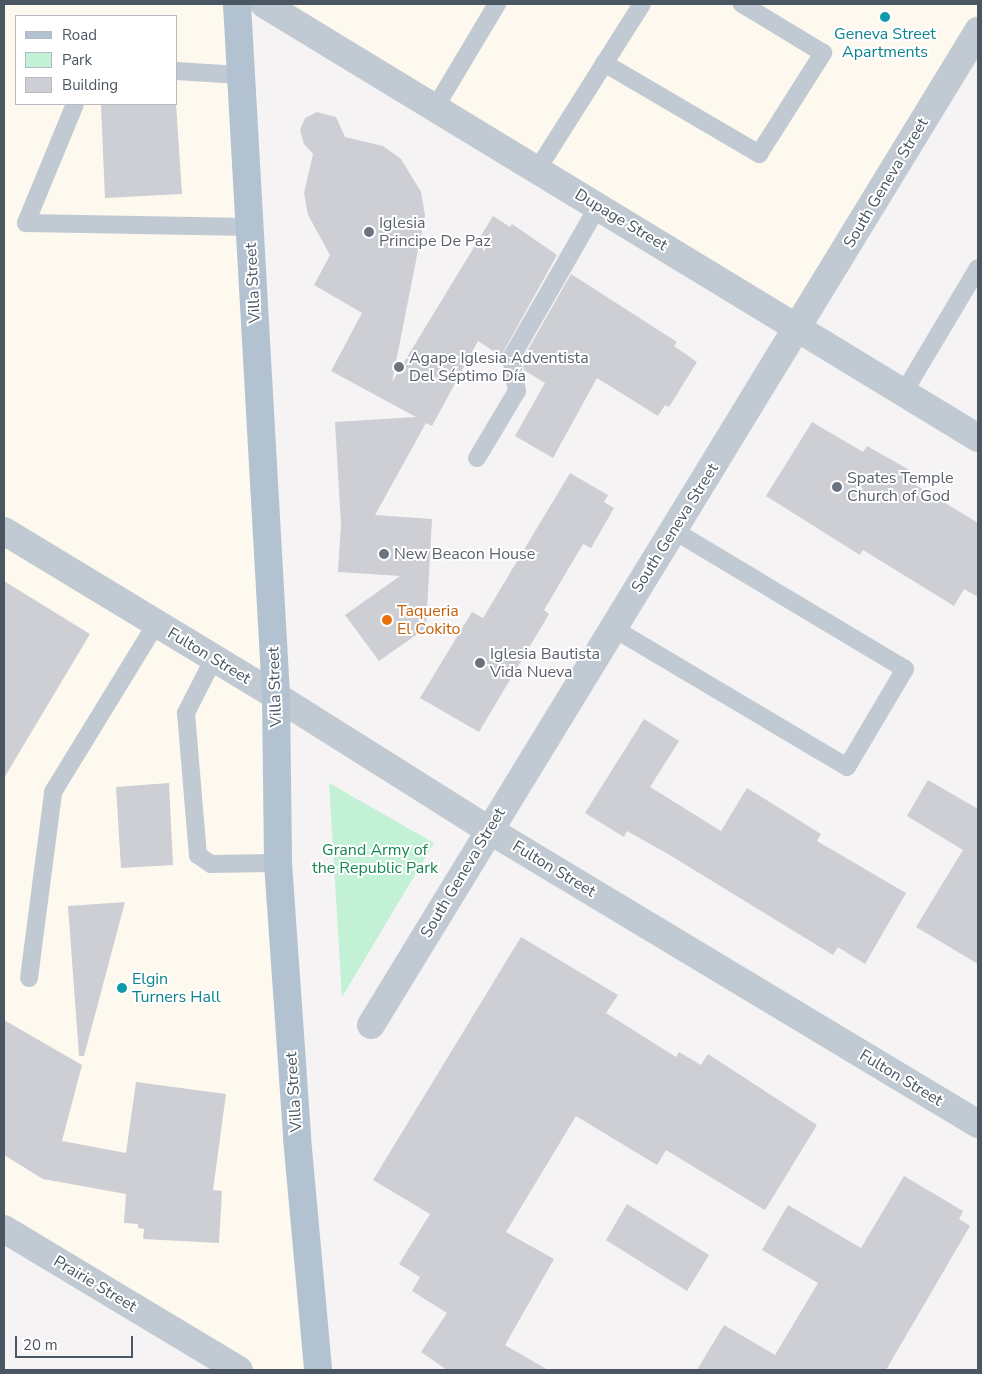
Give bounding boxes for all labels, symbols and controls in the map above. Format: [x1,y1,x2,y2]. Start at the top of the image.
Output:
marker: Geneva Street Apartments [879,11,891,23]
legend [15,15,178,105]
place label: Geneva Street Apartments [834,24,936,62]
text: Road [62,25,97,45]
text: Park [62,50,92,70]
text: Building [62,75,118,95]
street label: South Geneva Street [840,114,932,252]
street label: Dupage Street [571,185,671,255]
place label: Iglesia Principe De Paz [379,213,491,251]
marker: Iglesia Principe De Paz [363,226,375,238]
street label: Villa Street [241,242,265,324]
place label: Agape Iglesia Adventista Del Séptimo Día [409,348,589,386]
marker: Agape Iglesia Adventista Del Séptimo Día [393,361,405,373]
street label: South Geneva Street [628,460,722,596]
place label: Spates Temple Church of God [847,468,954,506]
marker: Spates Temple Church of God [831,481,843,493]
place label: New Beacon House [394,544,535,564]
marker: New Beacon House [378,548,390,560]
place label: Taqueria El Cokito [397,601,460,639]
marker: Taqueria El Cokito [381,614,393,626]
street label: Fulton Street [164,624,254,688]
place label: Iglesia Bautista Vida Nueva [490,644,600,682]
street label: Villa Street [264,646,286,728]
marker: Iglesia Bautista Vida Nueva [474,657,486,669]
street label: South Geneva Street [417,804,509,942]
street label: Fulton Street [509,837,599,901]
park label: Grand Army of the Republic Park [312,840,438,878]
place label: Elgin Turners Hall [132,969,220,1007]
marker: Elgin Turners Hall [116,982,128,994]
street label: Fulton Street [856,1046,946,1110]
street label: Villa Street [282,1051,306,1133]
street label: Prairie Street [50,1252,140,1316]
scale bar [18,1326,135,1358]
text: 20 m [23,1335,58,1355]

